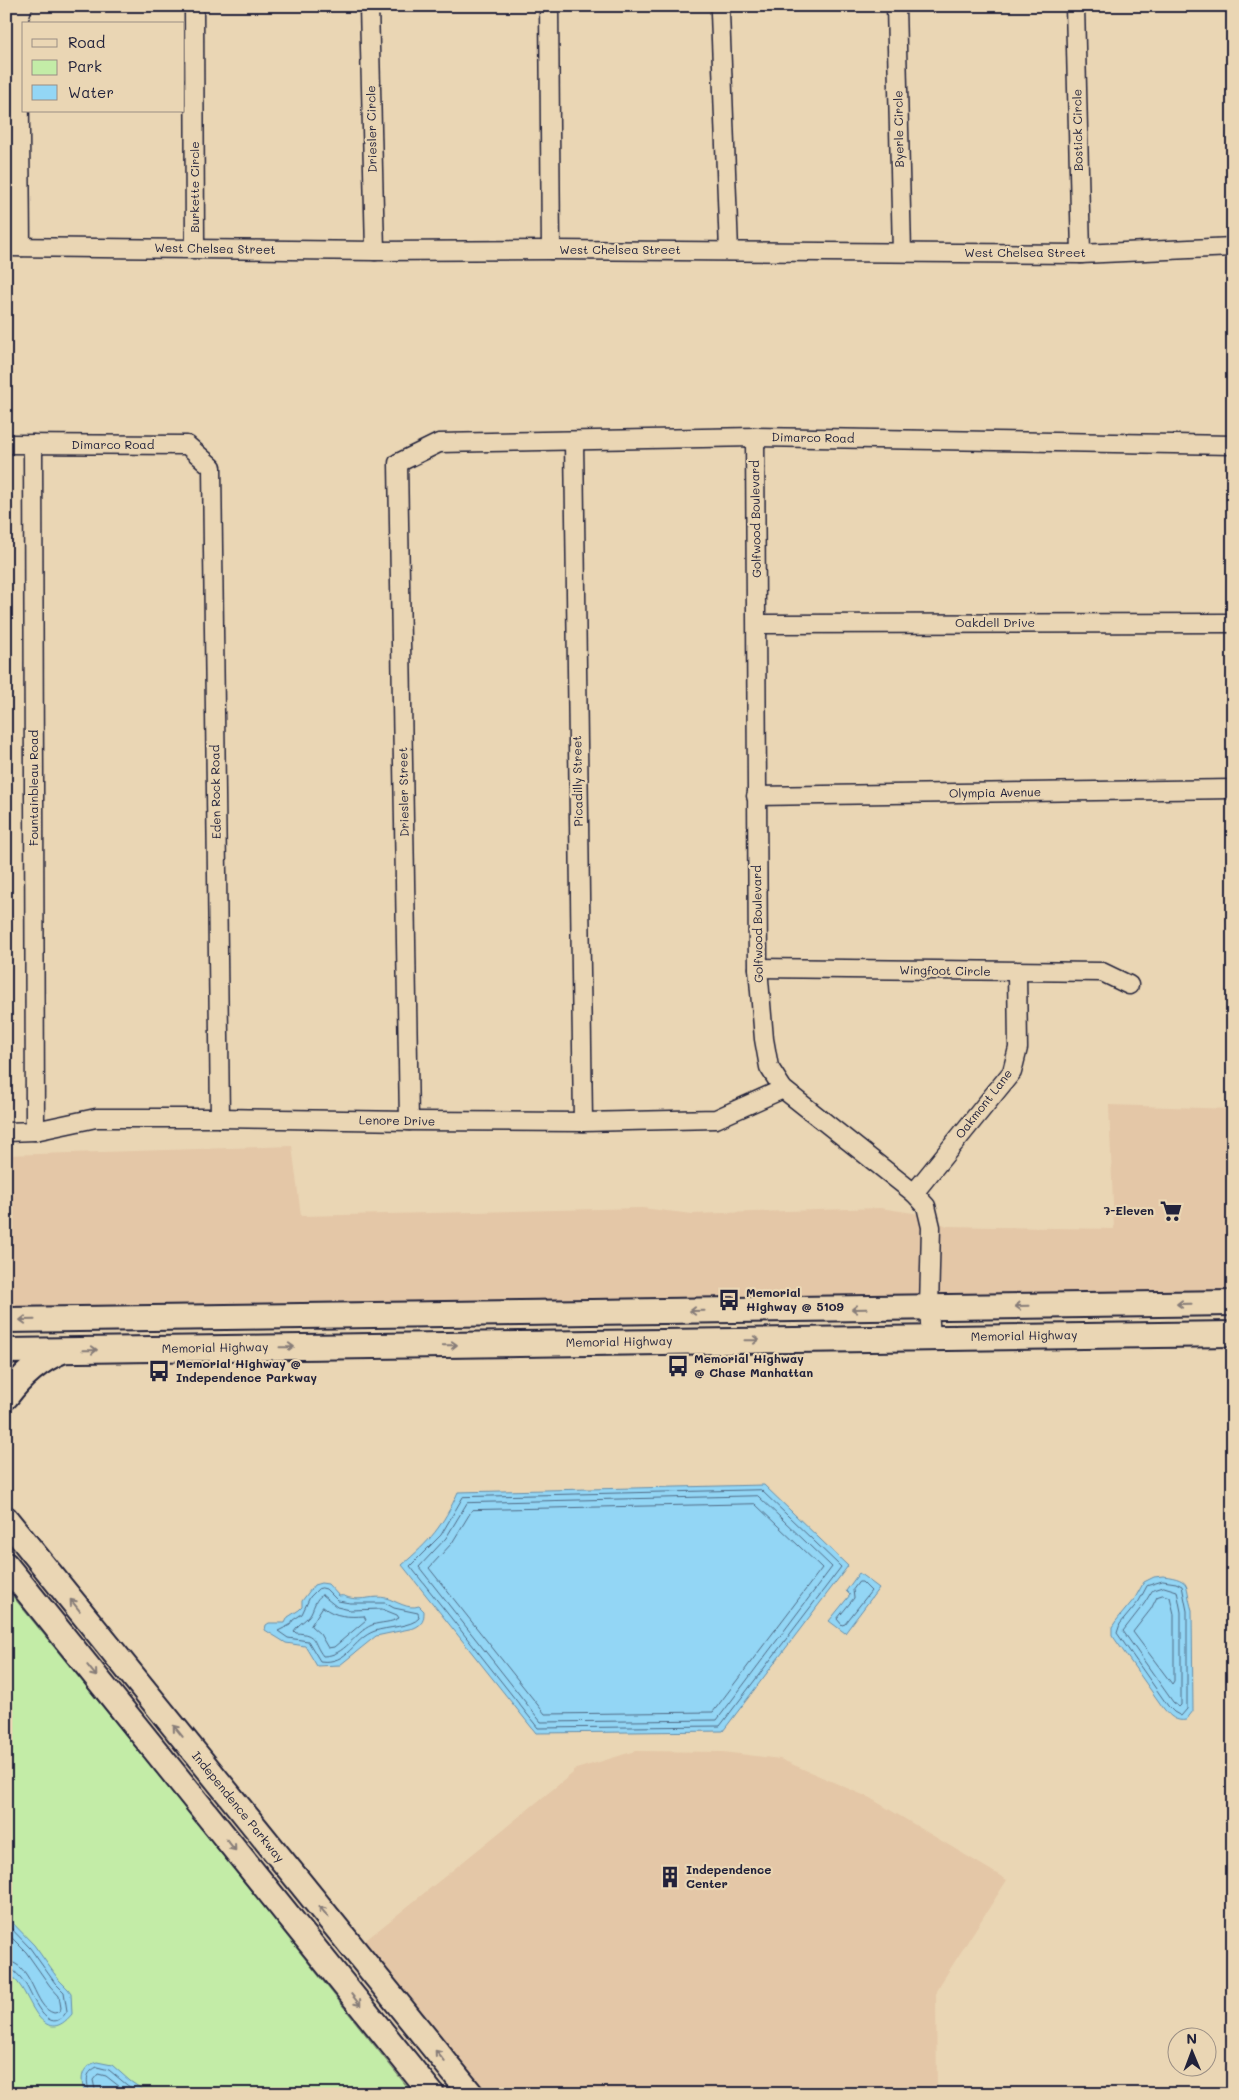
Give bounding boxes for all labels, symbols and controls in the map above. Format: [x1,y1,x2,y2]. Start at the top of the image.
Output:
legend [22,22,185,112]
text: Road [68,32,105,52]
text: Park [68,56,102,76]
text: Water [68,82,114,102]
street label: Driesler Circle [362,85,380,173]
street label: Bostick Circle [1068,89,1086,171]
street label: Byerle Circle [889,90,907,168]
street label: Burkette Circle [186,141,202,233]
street label: West Chelsea Street [154,239,276,257]
street label: West Chelsea Street [559,241,681,257]
street label: West Chelsea Street [964,244,1086,260]
street label: Dimarco Road [771,428,855,446]
street label: Dimarco Road [72,436,155,452]
street label: Golfwood Boulevard [746,460,764,578]
street label: Oakdell Drive [955,614,1035,630]
street label: Fountainbleau Road [25,730,41,846]
street label: Picadilly Street [568,735,586,827]
street label: Eden Rock Road [206,744,224,839]
street label: Driesler Street [394,747,412,837]
street label: Olympia Avenue [949,783,1041,801]
street label: Golfwood Boulevard [748,865,766,983]
street label: Wingfoot Circle [899,961,991,979]
street label: Oakmont Lane [951,1065,1015,1141]
street label: Lenore Drive [359,1111,435,1129]
supermarket icon: 7-Eleven [1158,1198,1184,1224]
place label: 7-Eleven [1104,1202,1154,1218]
place label: Memorial Highway @ 5109 [746,1284,844,1314]
bus stop icon: Memorial Highway @ 5109 [716,1287,742,1313]
one-way arrow [1176,1299,1192,1309]
one-way arrow [1014,1301,1030,1311]
one-way arrow [851,1304,867,1313]
one-way arrow [689,1306,705,1316]
one-way arrow [19,1315,35,1325]
street label: Memorial Highway [970,1326,1077,1344]
street label: Memorial Highway [565,1332,672,1350]
one-way arrow [744,1336,760,1345]
street label: Memorial Highway [161,1338,268,1356]
one-way arrow [442,1340,458,1350]
one-way arrow [279,1342,295,1352]
one-way arrow [82,1345,98,1355]
place label: Memorial Highway @ Chase Manhattan [694,1350,813,1380]
bus stop icon: Memorial Highway @ Chase Manhattan [665,1353,691,1379]
place label: Memorial Highway @ Independence Parkway [176,1355,318,1385]
bus stop icon: Memorial Highway @ Independence Parkway [146,1358,172,1384]
one-way arrow [70,1599,81,1612]
one-way arrow [86,1664,97,1677]
one-way arrow [172,1725,183,1738]
street label: Independence Parkway [189,1747,289,1865]
one-way arrow [226,1838,237,1851]
place label: Independence Center [686,1861,771,1891]
building icon: Independence Center [657,1864,683,1890]
one-way arrow [319,1906,330,1919]
one-way arrow [351,1994,362,2007]
north arrow [1166,2028,1216,2078]
text: N [1186,2029,1197,2048]
one-way arrow [434,2050,445,2063]

